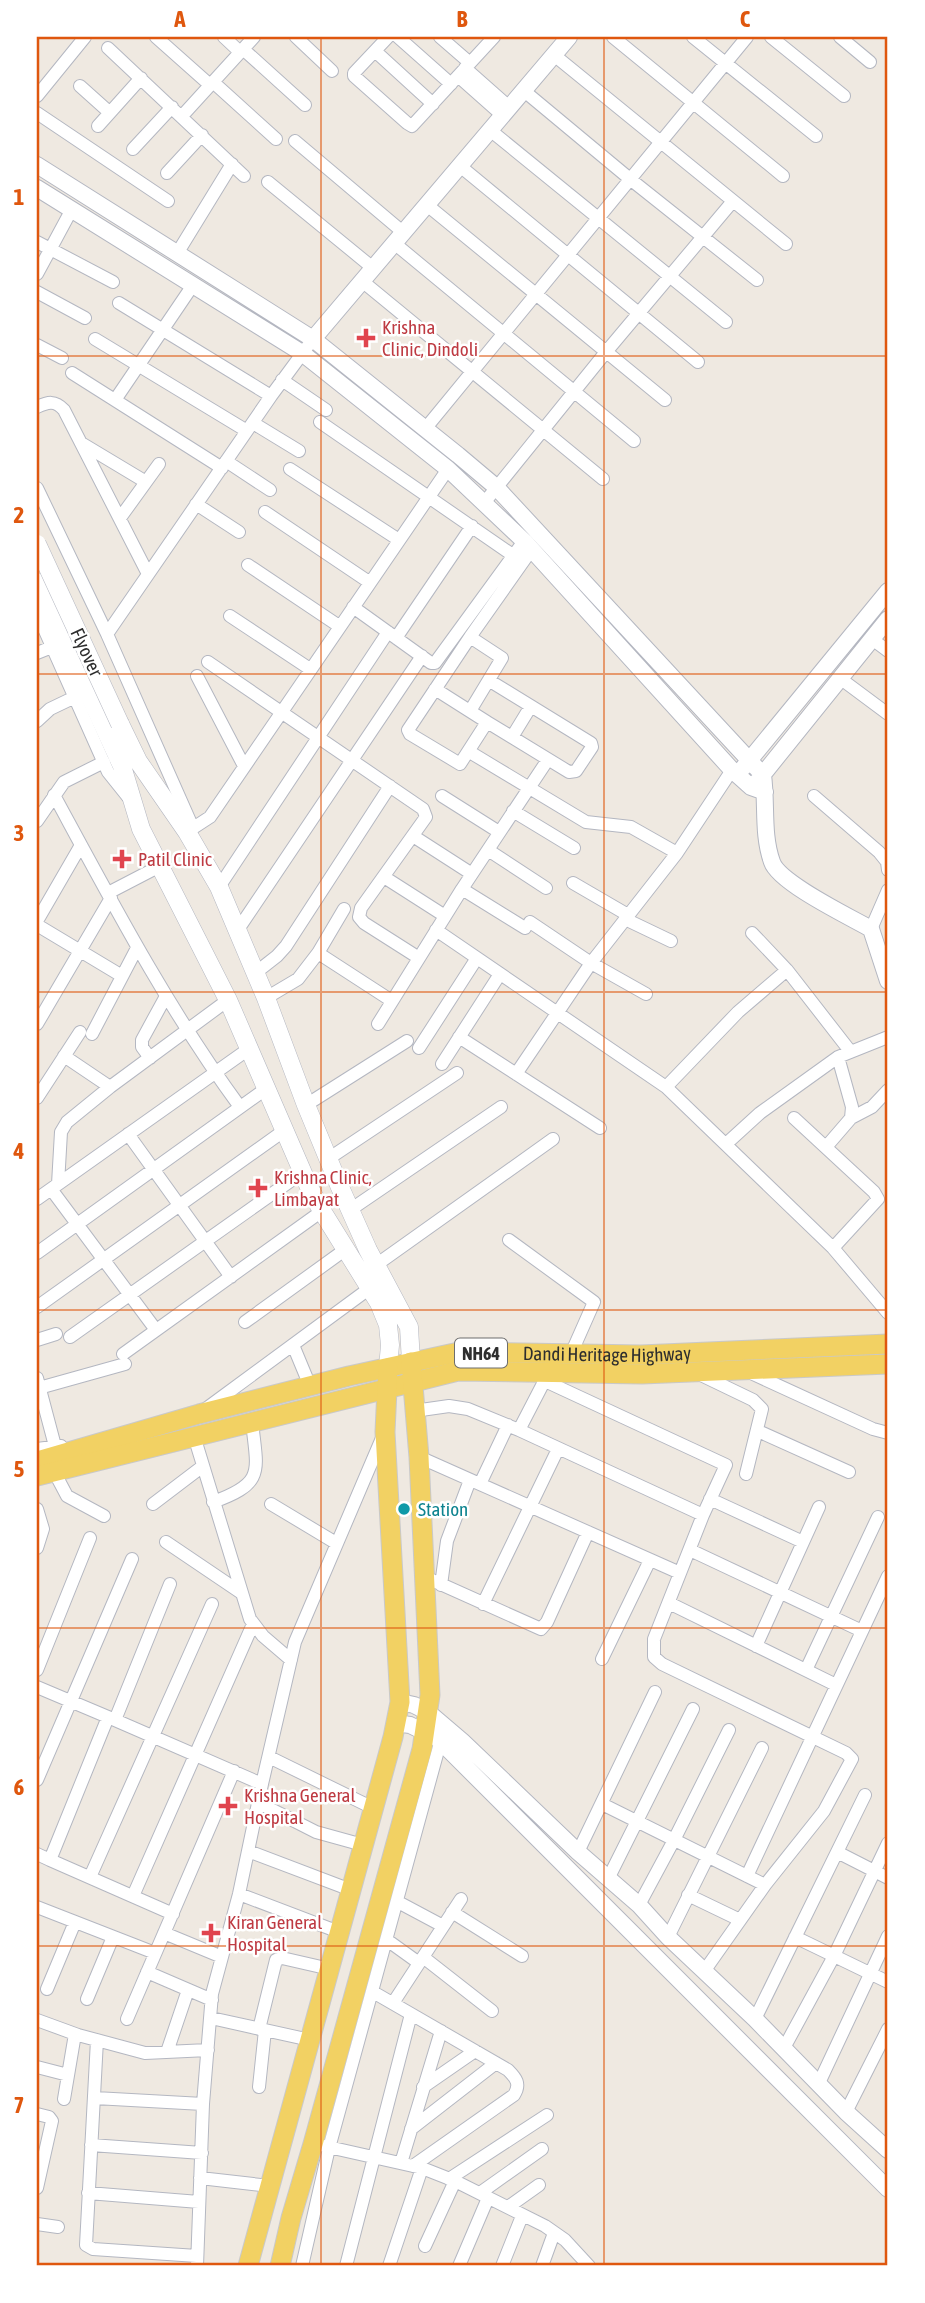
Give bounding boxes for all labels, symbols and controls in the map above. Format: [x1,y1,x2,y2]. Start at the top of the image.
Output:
text: A [173,6,186,32]
text: B [457,6,468,32]
text: C [740,6,751,32]
text: 1 [14,184,25,210]
place label: Krishna Clinic, Dindoli [382,316,478,360]
marker: Krishna Clinic, Dindoli [356,328,376,348]
text: 2 [14,502,24,528]
street label: Flyover [66,624,108,680]
text: 3 [14,820,24,846]
place label: Patil Clinic [138,848,213,870]
marker: Patil Clinic [112,849,132,869]
text: 4 [13,1138,25,1164]
place label: Krishna Clinic, Limbayat [274,1166,372,1210]
marker: Krishna Clinic, Limbayat [248,1178,268,1198]
road number: NH64 [455,1338,507,1368]
street label: Dandi Heritage Highway [523,1342,692,1366]
text: 5 [14,1456,25,1482]
place label: Station [418,1498,468,1520]
marker: Station [396,1501,412,1517]
text: 6 [14,1774,25,1800]
place label: Krishna General Hospital [244,1784,356,1828]
marker: Krishna General Hospital [218,1796,238,1816]
place label: Kiran General Hospital [227,1911,322,1955]
marker: Kiran General Hospital [201,1923,221,1943]
text: 7 [14,2092,24,2118]

